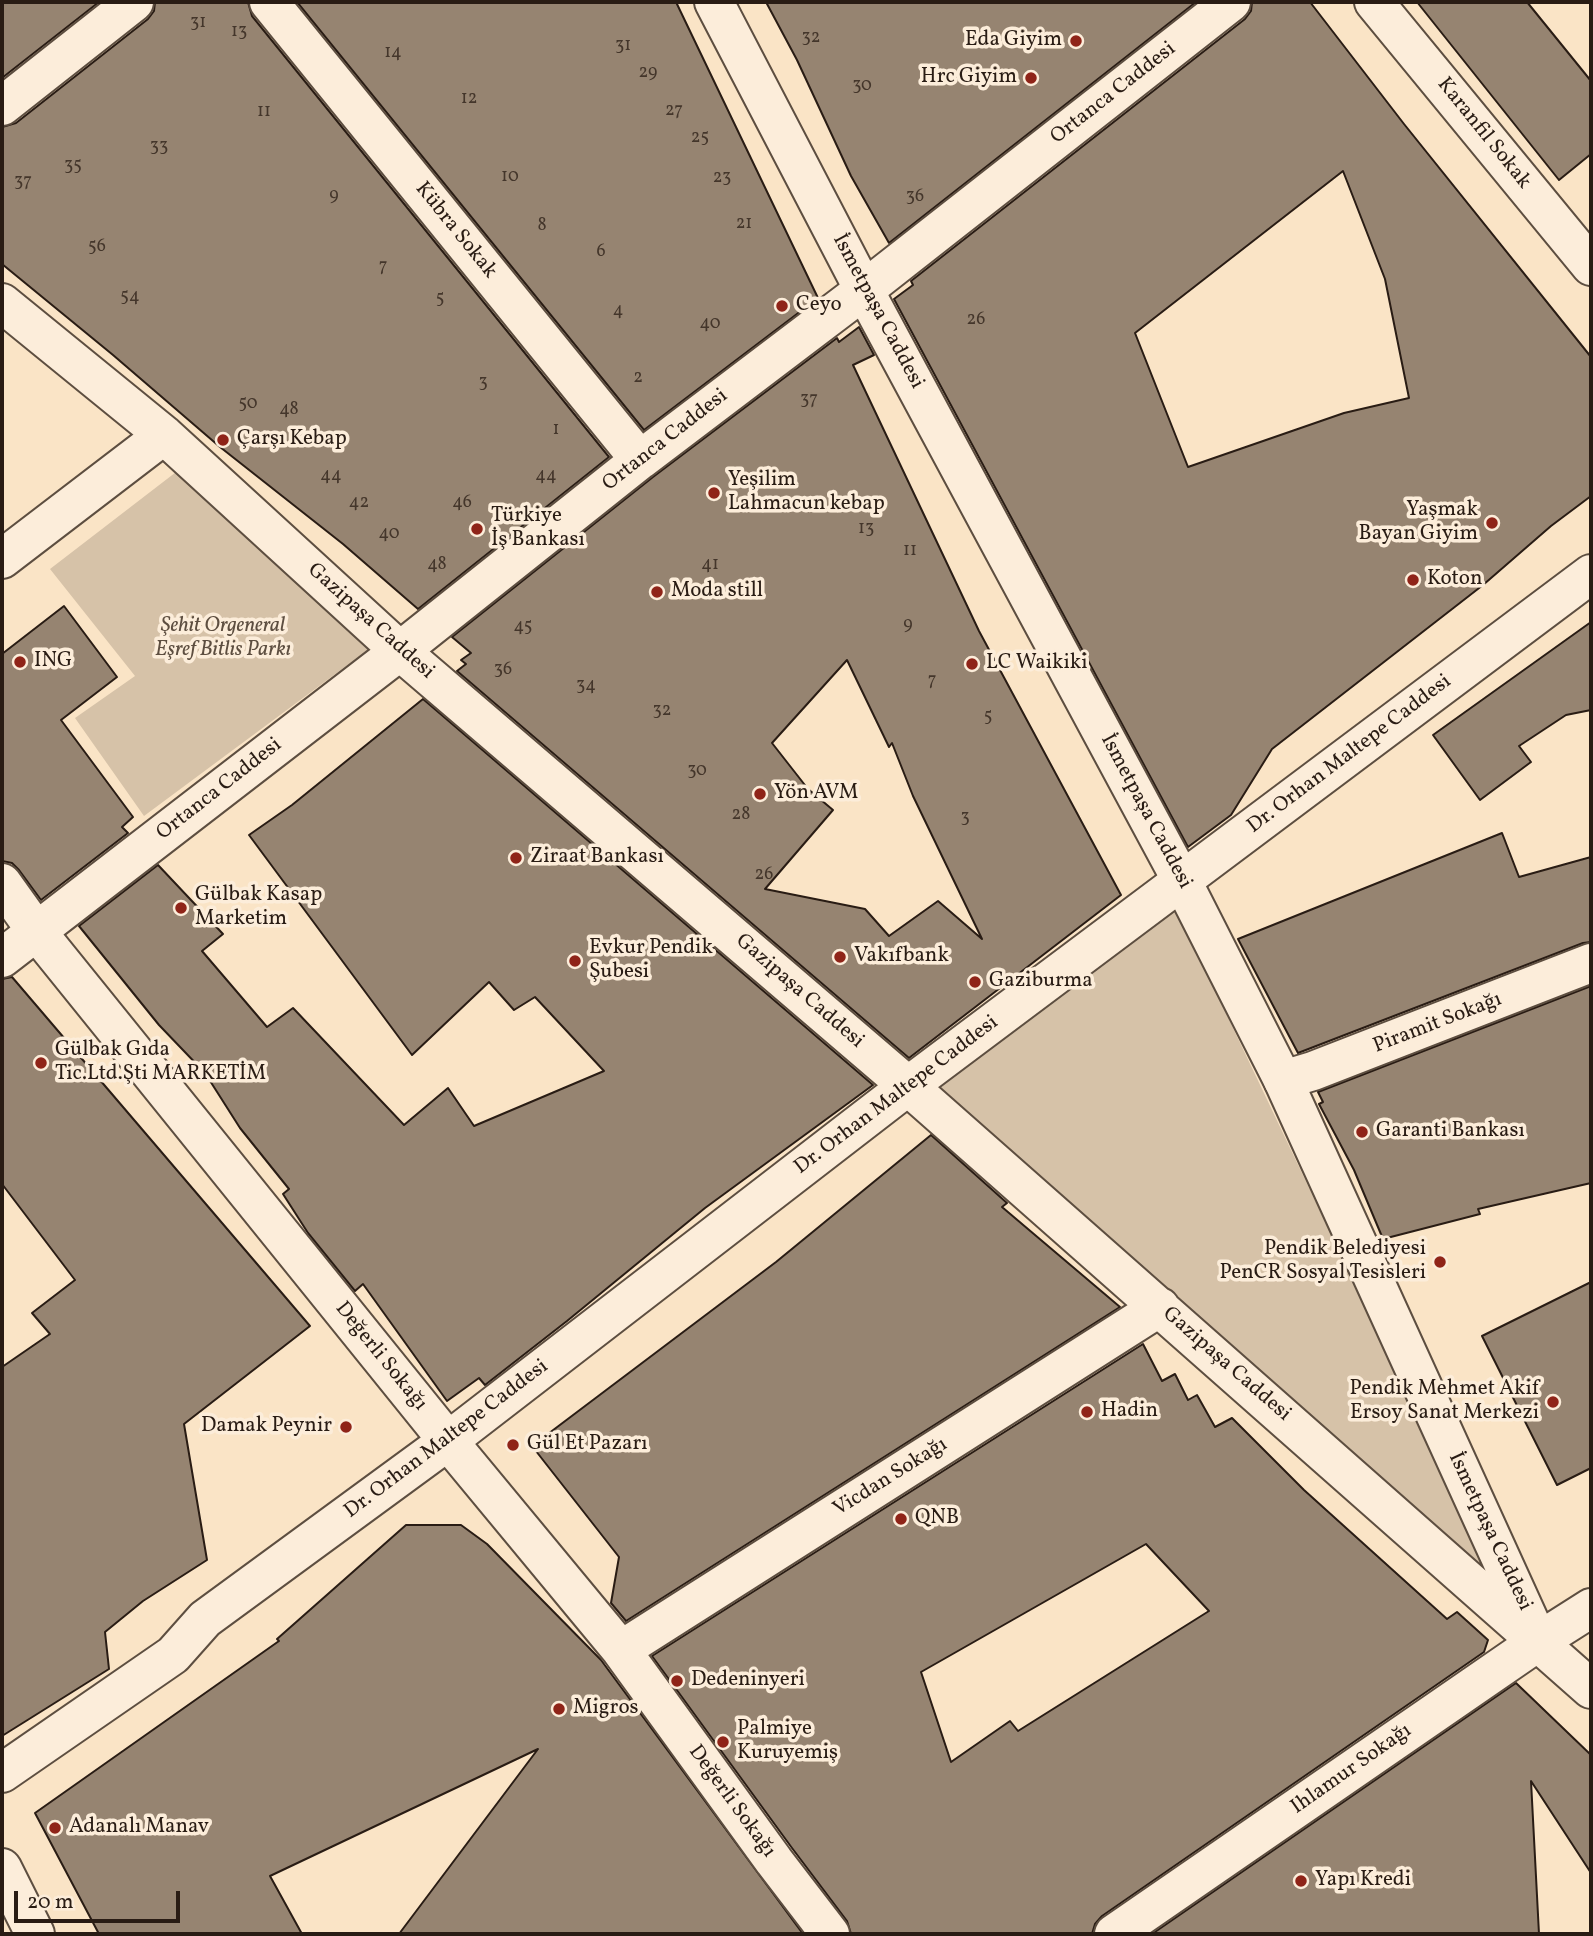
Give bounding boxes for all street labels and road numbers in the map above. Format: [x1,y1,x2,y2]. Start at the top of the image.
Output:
street label: Ortanca Caddesi [1046,37,1182,151]
street label: Karanfil Sokak [1430,73,1536,195]
street label: Kübra Sokak [408,178,502,284]
street label: İsmetpaşa Caddesi [826,230,928,394]
street label: Ortanca Caddesi [598,384,734,498]
street label: Gazipaşa Caddesi [301,558,439,686]
street label: Dr. Orhan Maltepe Caddesi [1243,670,1457,840]
street label: İsmetpaşa Caddesi [1094,730,1196,894]
street label: Ortanca Caddesi [152,733,288,847]
street label: Gazipaşa Caddesi [730,929,868,1055]
street label: Piramit Sokağı [1370,988,1506,1060]
street label: Dr. Orhan Maltepe Caddesi [790,1011,1004,1181]
street label: Değerli Sokağı [328,1297,432,1417]
street label: Gazipaşa Caddesi [1157,1302,1295,1428]
street label: Dr. Orhan Maltepe Caddesi [340,1355,554,1525]
street label: Vicdan Sokağı [829,1433,953,1523]
street label: İsmetpaşa Caddesi [1441,1449,1537,1615]
street label: Ihlamur Sokağı [1287,1719,1417,1821]
street label: Değerli Sokağı [682,1741,780,1863]

